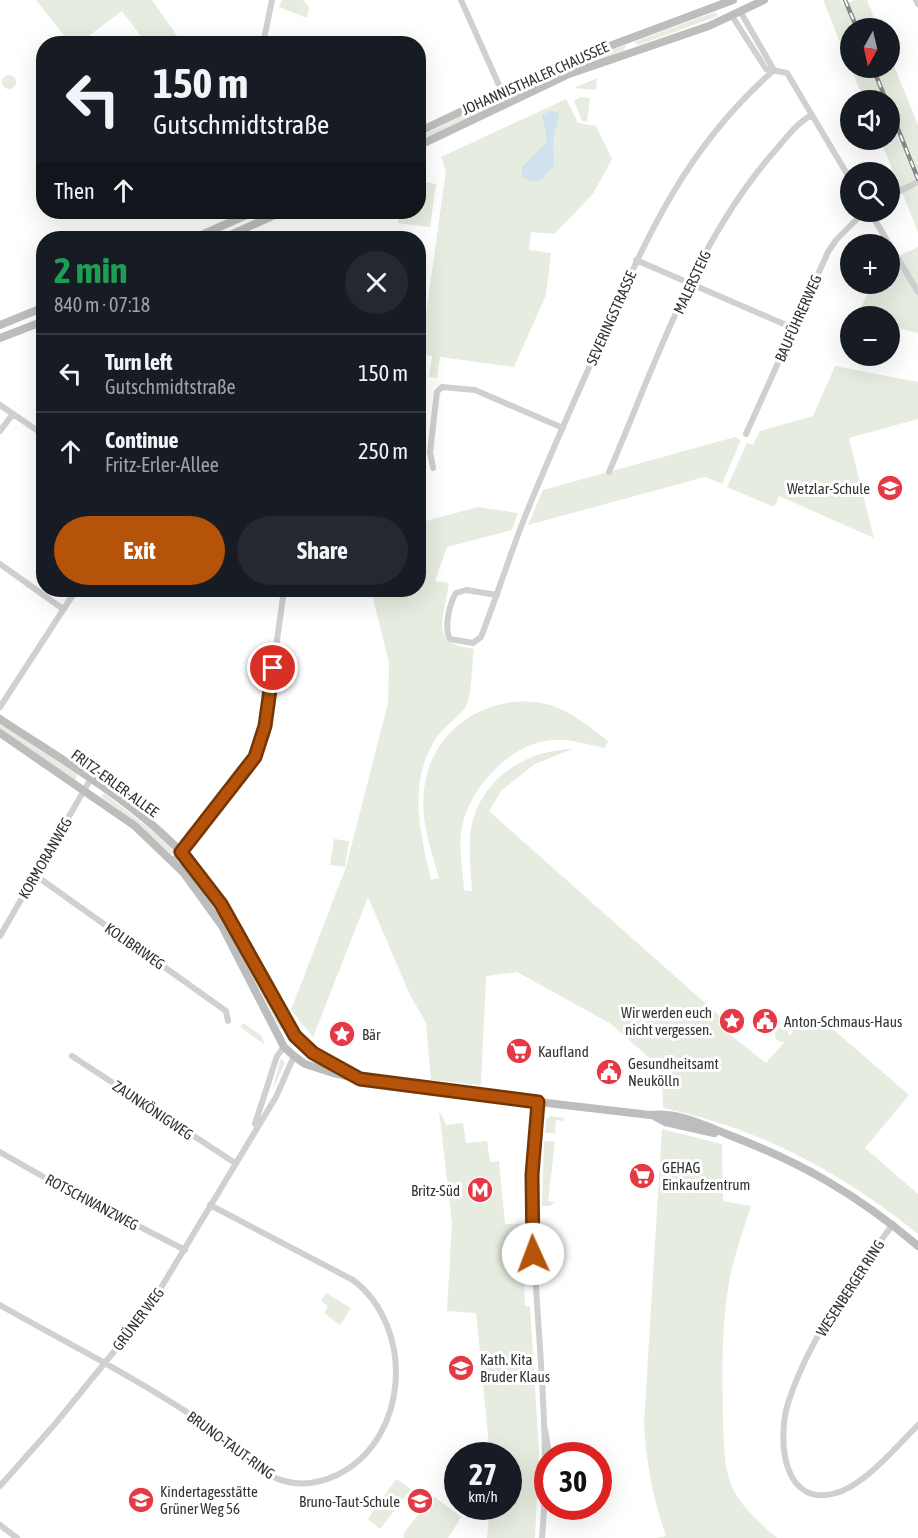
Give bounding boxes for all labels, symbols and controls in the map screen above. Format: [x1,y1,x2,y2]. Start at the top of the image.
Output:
north arrow [840,18,900,78]
map controls [840,18,900,366]
street label: JOHANNISTHALER CHAUSSEE [459,38,612,118]
text: 150 m [153,59,248,107]
icon: left [54,60,132,138]
button: sound [840,90,900,150]
text: Gutschmidtstraße [153,109,329,140]
button: search [840,162,900,222]
icon: ahead [107,174,140,207]
text: Then [54,178,95,204]
button: + [840,234,900,294]
street label: MALERSTEIG [670,247,714,316]
text: 2 min [54,249,128,291]
button: close [345,251,408,314]
street label: SEVERINGSTRASSE [583,268,640,368]
street label: BAUFÜHRERWEG [771,272,825,364]
text: 840 m · 07:18 [54,293,150,316]
button: − [840,306,900,366]
text: Turn left [105,349,172,375]
icon: left [54,357,87,390]
text: 150 m [358,360,408,386]
text: Gutschmidtstraße [105,375,236,398]
text: Continue [105,427,179,453]
icon: ahead [54,435,87,468]
text: 250 m [358,438,408,464]
text: Fritz-Erler-Allee [105,453,219,476]
school or university icon: Wetzlar-Schule [875,473,905,503]
place label: Wetzlar-Schule [787,480,870,497]
button: Exit [54,516,225,585]
button: Share [237,516,408,585]
pin [247,642,298,693]
icon: arrive [256,651,289,684]
street label: FRITZ-ERLER-ALLEE [68,746,162,821]
street label: KORMORANWEG [15,814,75,902]
street label: KOLIBRIWEG [102,919,168,973]
place label: Wir werden euch nicht vergessen. [621,1004,712,1038]
place icon: Wir werden euch nicht vergessen. [717,1006,747,1036]
public building icon: Anton-Schmaus-Haus [750,1006,780,1036]
place label: Anton-Schmaus-Haus [784,1013,902,1030]
place icon: Bär [327,1019,357,1049]
place label: Bär [362,1026,381,1043]
supermarket icon: Kaufland [504,1036,534,1066]
place label: Kaufland [538,1043,589,1060]
place label: Gesundheitsamt Neukölln [628,1055,719,1089]
public building icon: Gesundheitsamt Neukölln [594,1057,624,1087]
street label: ZAUNKÖNIGWEG [110,1077,196,1143]
place label: GEHAG Einkaufzentrum [662,1159,750,1193]
supermarket icon: GEHAG Einkaufzentrum [627,1161,657,1191]
street label: ROTSCHWANZWEG [43,1170,141,1234]
metro station icon: Britz-Süd [465,1175,495,1205]
place label: Britz-Süd [411,1182,460,1199]
position arrow [501,1222,565,1286]
street label: WESENBERGER RING [812,1237,888,1339]
street label: GRÜNER WEG [109,1284,167,1354]
place label: Kath. Kita Bruder Klaus [480,1351,550,1385]
school or university icon: Kath. Kita Bruder Klaus [446,1353,476,1383]
street label: BRUNO-TAUT-RING [184,1408,278,1482]
speed limit sign: 30 [534,1442,612,1520]
text: 27 [469,1457,497,1491]
place label: Kindertagesstätte Grüner Weg 56 [160,1483,258,1517]
school or university icon: Kindertagesstätte Grüner Weg 56 [126,1485,156,1515]
school or university icon: Bruno-Taut-Schule [405,1486,435,1516]
text: km/h [468,1488,498,1505]
place label: Bruno-Taut-Schule [299,1493,400,1510]

